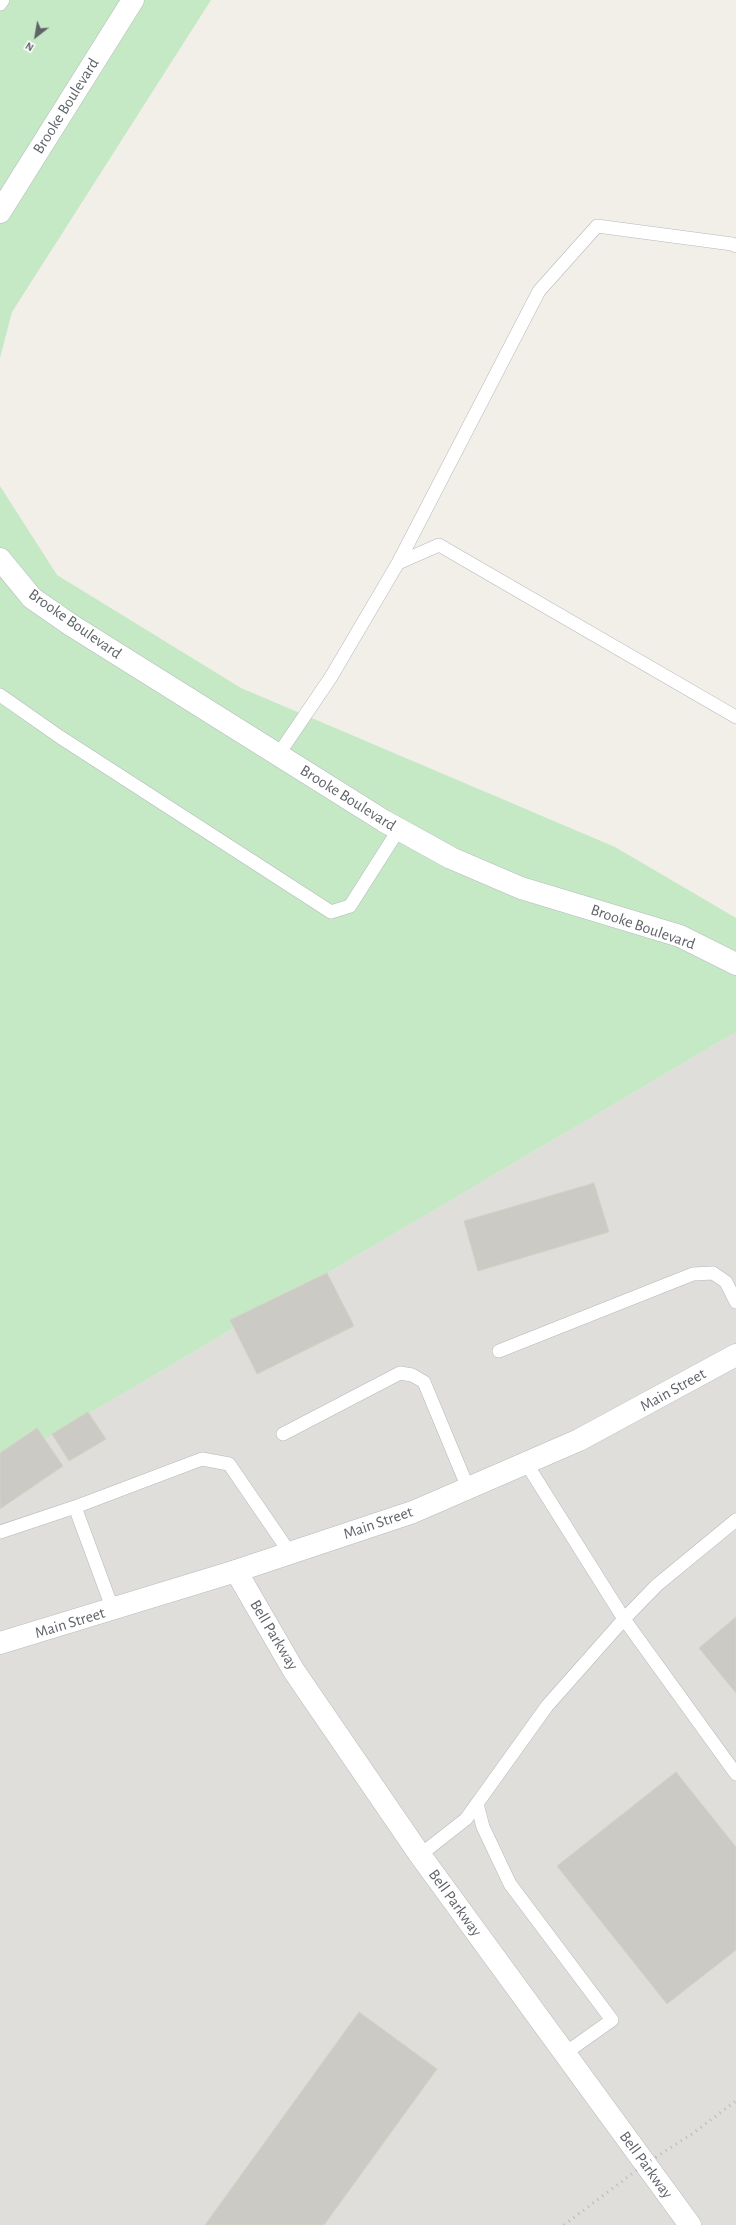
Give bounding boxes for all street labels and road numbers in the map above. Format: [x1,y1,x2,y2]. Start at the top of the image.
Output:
street label: Brooke Boulevard [29,55,103,157]
street label: Brooke Boulevard [25,585,125,663]
street label: Brooke Boulevard [297,761,399,835]
street label: Brooke Boulevard [588,900,698,954]
street label: Main Street [637,1364,709,1416]
street label: Main Street [341,1502,415,1544]
street label: Bell Parkway [246,1596,302,1674]
street label: Main Street [33,1603,107,1643]
street label: Bell Parkway [424,1866,486,1940]
street label: Bell Parkway [615,2128,677,2202]

